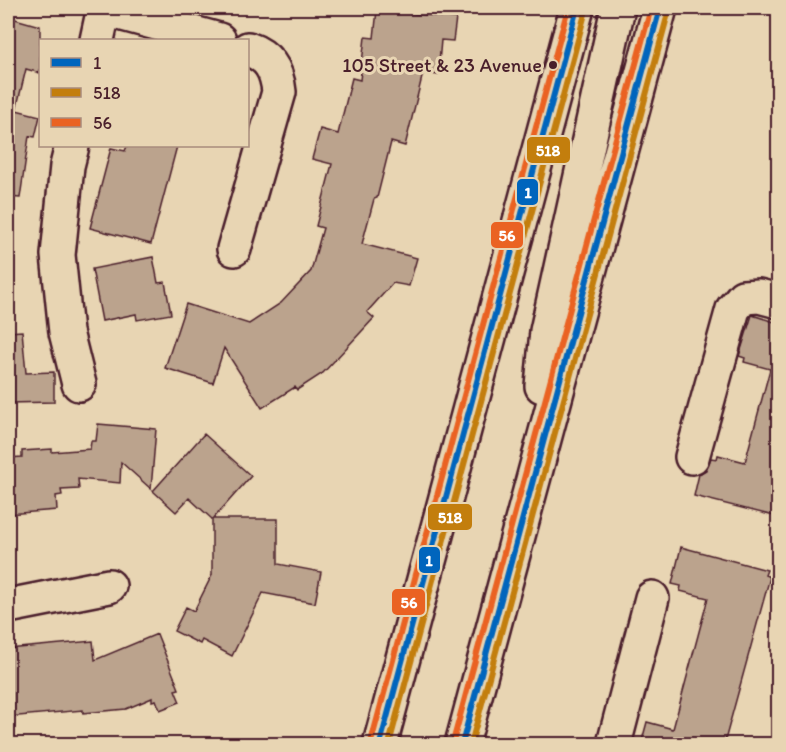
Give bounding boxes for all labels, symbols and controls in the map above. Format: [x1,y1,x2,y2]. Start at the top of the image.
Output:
legend [39,39,249,147]
text: 1 [93,52,101,74]
place label: 105 Street & 23 Avenue [342,53,542,77]
marker: 105 Street & 23 Avenue [547,59,559,71]
text: 518 [93,82,121,104]
text: 56 [93,112,112,134]
line badge: 518 [526,136,571,164]
text: 518 [536,141,561,160]
line badge: 1 [516,178,539,206]
text: 1 [524,183,532,202]
line badge: 56 [490,221,524,249]
text: 56 [499,226,516,245]
line badge: 518 [427,503,473,531]
text: 518 [438,508,463,527]
line badge: 1 [418,546,441,574]
text: 1 [425,551,433,570]
line badge: 56 [391,588,426,616]
text: 56 [401,593,418,612]

